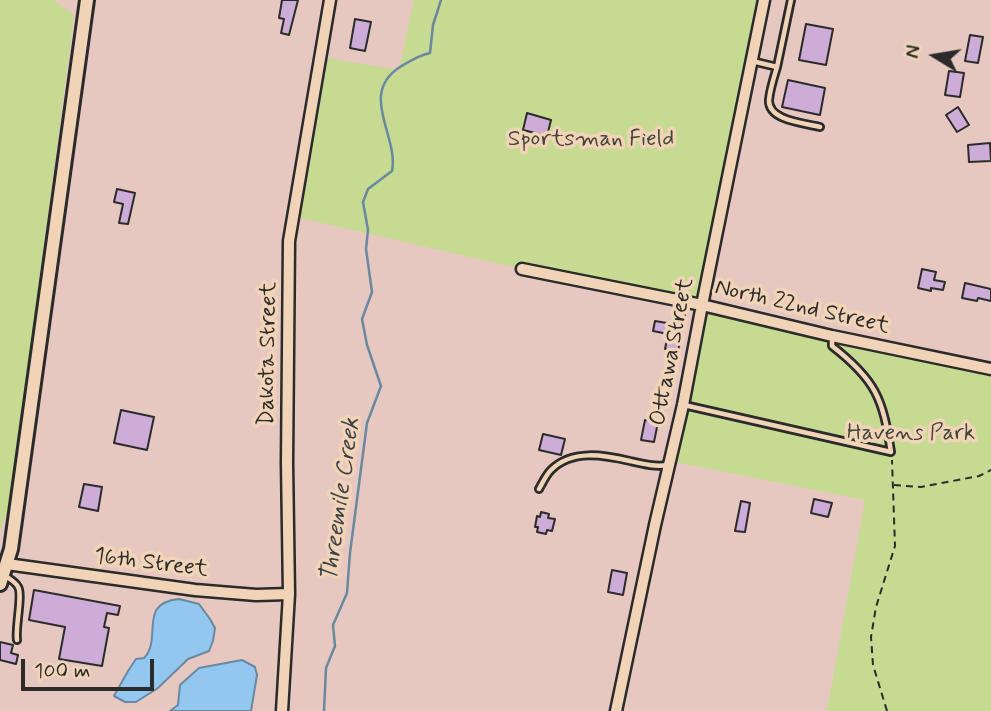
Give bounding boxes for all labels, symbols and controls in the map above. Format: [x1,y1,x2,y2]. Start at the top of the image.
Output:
north arrow [900,21,970,91]
text: N [900,43,927,60]
park label: Sportsman Field [508,126,674,154]
street label: North 22nd Street [712,275,892,341]
street label: Ottawa Street [645,276,701,428]
street label: Dakota Street [254,282,284,426]
water label: Threemile Creek [316,416,368,584]
park label: Havens Park [847,420,975,448]
street label: 16th Street [93,543,209,585]
scale bar [24,644,158,688]
text: 100 m [34,657,90,685]

